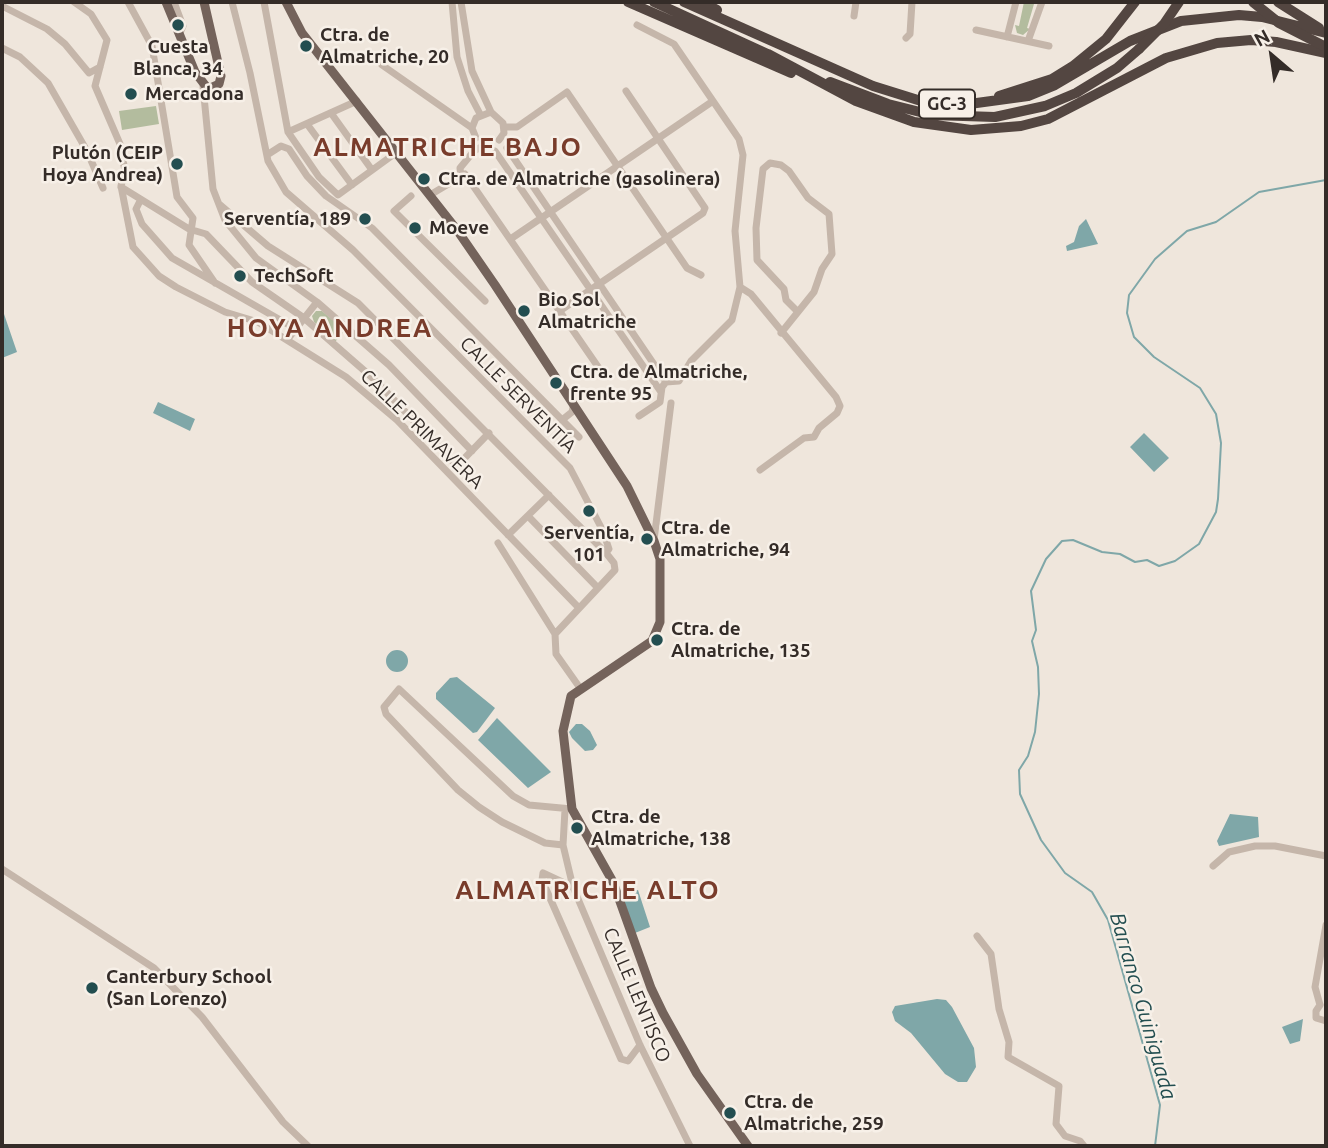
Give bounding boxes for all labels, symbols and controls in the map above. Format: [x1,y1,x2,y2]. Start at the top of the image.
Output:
marker: Cuesta Blanca, 34 [170,17,186,33]
north arrow [1237,21,1307,91]
place label: Ctra. de Almatriche, 20 [320,24,449,68]
text: N [1250,25,1273,51]
place label: Cuesta Blanca, 34 [133,36,223,80]
marker: Ctra. de Almatriche, 20 [298,38,314,54]
place label: Mercadona [145,83,244,105]
marker: Mercadona [123,86,139,102]
road number: GC-3 [919,90,975,119]
district label: ALMATRICHE BAJO [315,131,581,163]
place label: Plutón (CEIP Hoya Andrea) [42,142,163,186]
marker: Plutón (CEIP Hoya Andrea) [169,156,185,172]
place label: Ctra. de Almatriche (gasolinera) [438,168,721,190]
marker: Ctra. de Almatriche (gasolinera) [416,171,432,187]
place label: Serventía, 189 [224,208,351,230]
marker: Serventía, 189 [357,211,373,227]
place label: Moeve [429,217,489,239]
marker: Moeve [407,220,423,236]
place label: TechSoft [254,265,334,287]
marker: TechSoft [232,268,248,284]
place label: Bio Sol Almatriche [538,289,636,333]
marker: Bio Sol Almatriche [516,303,532,319]
district label: HOYA ANDREA [228,312,432,344]
street label: CALLE SERVENTÍA [455,332,581,458]
place label: Ctra. de Almatriche, frente 95 [570,361,747,405]
street label: CALLE PRIMAVERA [356,364,488,494]
marker: Ctra. de Almatriche, frente 95 [548,375,564,391]
marker: Serventía, 101 [581,503,597,519]
place label: Ctra. de Almatriche, 94 [661,517,790,561]
place label: Serventía, 101 [544,522,634,566]
marker: Ctra. de Almatriche, 94 [639,531,655,547]
place label: Ctra. de Almatriche, 135 [671,618,811,662]
marker: Ctra. de Almatriche, 135 [649,632,665,648]
place label: Ctra. de Almatriche, 138 [591,806,731,850]
marker: Ctra. de Almatriche, 138 [569,820,585,836]
district label: ALMATRICHE ALTO [457,874,719,906]
water label: Barranco Guiniguada [1104,910,1182,1102]
street label: CALLE LENTISCO [598,924,676,1066]
place label: Canterbury School (San Lorenzo) [106,966,272,1010]
marker: Canterbury School (San Lorenzo) [84,980,100,996]
place label: Ctra. de Almatriche, 259 [744,1091,884,1135]
marker: Ctra. de Almatriche, 259 [722,1105,738,1121]

